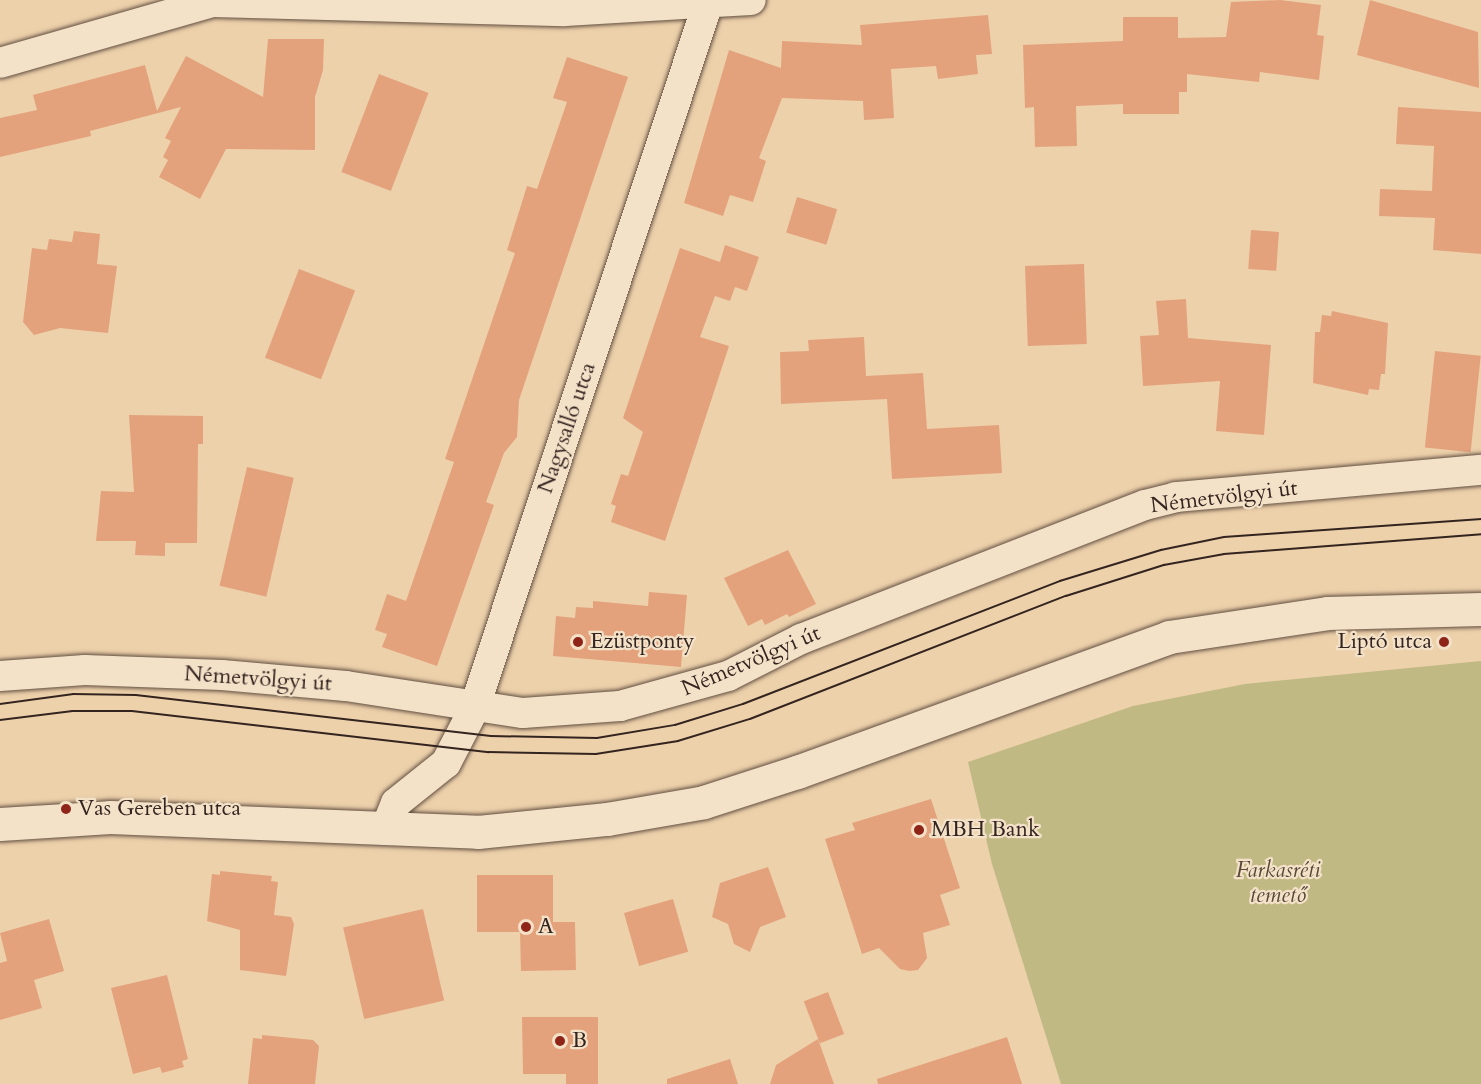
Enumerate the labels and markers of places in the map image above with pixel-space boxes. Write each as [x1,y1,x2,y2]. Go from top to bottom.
place label: Ezüstponty [590,629,694,655]
place label: Liptó utca [1337,629,1432,655]
marker: Ezüstponty [571,635,585,649]
marker: Liptó utca [1437,635,1451,649]
place label: Vas Gereben utca [78,796,241,822]
marker: Vas Gereben utca [59,802,73,816]
place label: MBH Bank [931,817,1040,843]
marker: MBH Bank [912,823,926,837]
place label: A [538,914,554,940]
marker: A [519,920,533,934]
place label: B [572,1028,587,1054]
marker: B [553,1034,567,1048]

